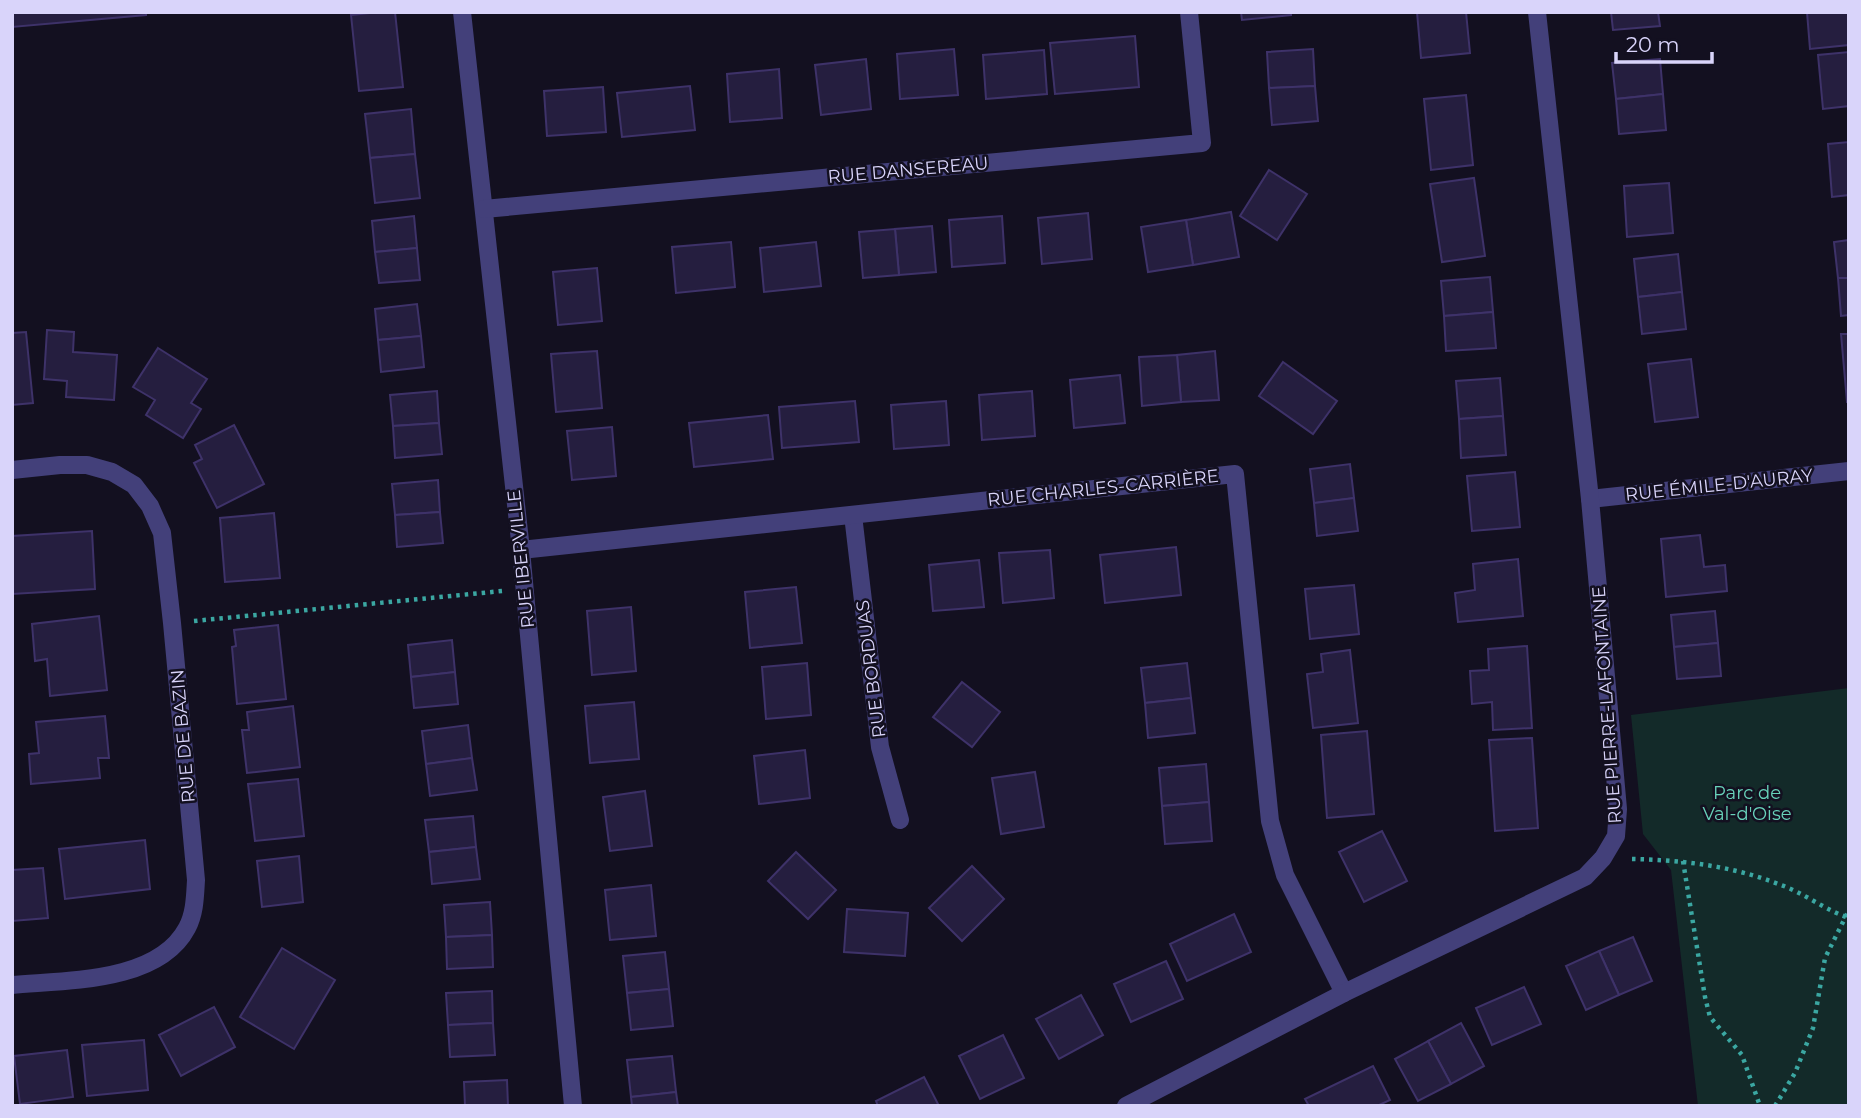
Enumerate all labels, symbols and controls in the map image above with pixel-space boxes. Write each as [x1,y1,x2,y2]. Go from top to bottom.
scale bar [1616,21,1712,65]
text: 20 m [1626,32,1680,57]
street label: RUE DANSEREAU [827,152,989,188]
street label: RUE ÉMILE-D'AURAY [1624,464,1815,506]
street label: RUE CHARLES-CARRIÈRE [986,465,1220,511]
street label: RUE IBERVILLE [503,489,539,629]
street label: RUE PIERRE-LAFONTAINE [1588,585,1626,825]
street label: RUE BORDUAS [852,599,890,739]
street label: RUE DE BAZIN [166,668,200,804]
park label: Parc de Val-d'Oise [1702,782,1792,825]

